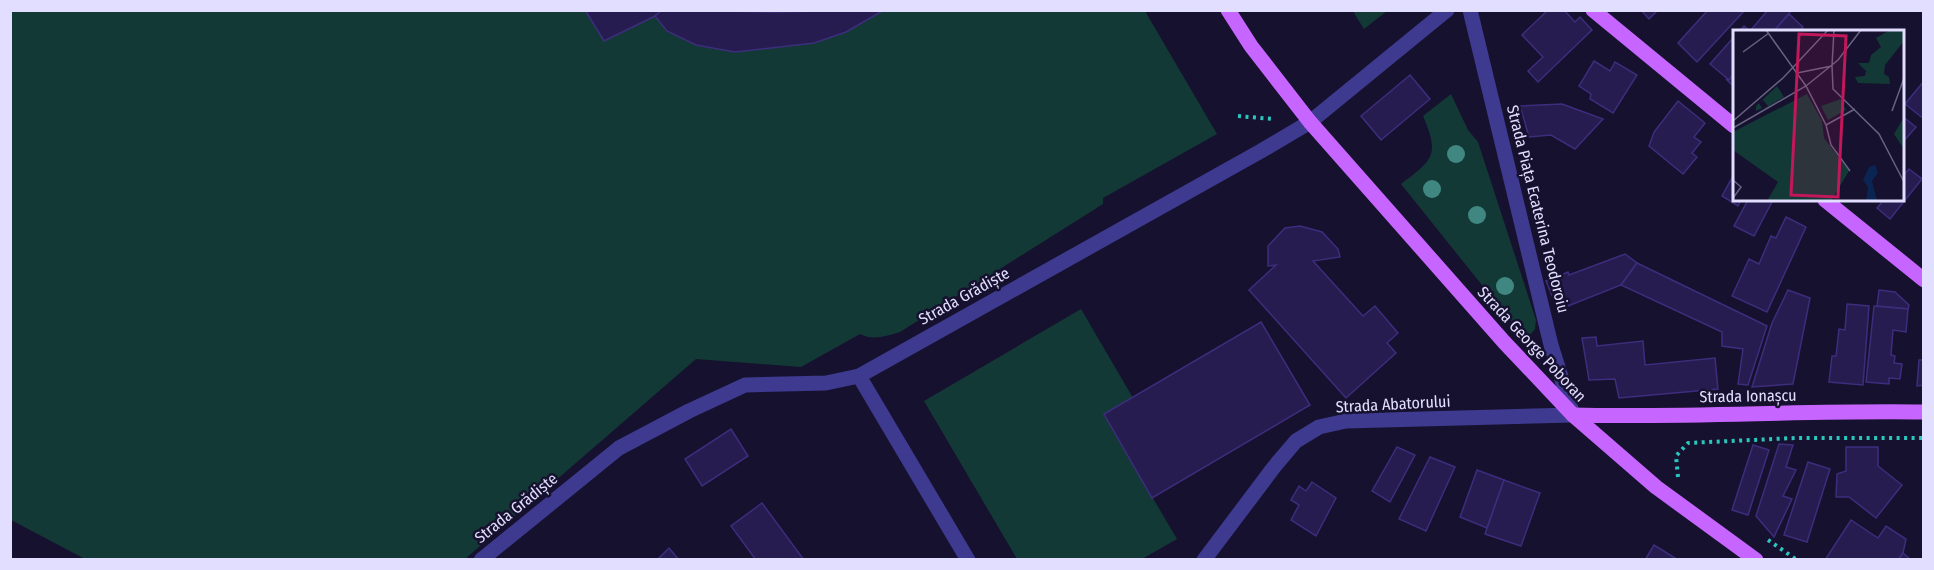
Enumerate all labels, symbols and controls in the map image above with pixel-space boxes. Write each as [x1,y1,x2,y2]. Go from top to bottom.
inset map [1733,30,1904,201]
street label: Strada Piața Ecaterina Teodoroiu [1502,103,1573,315]
street label: Strada Grădiște [915,263,1013,330]
street label: Strada George Poboran [1474,282,1590,406]
street label: Strada Ionașcu [1699,386,1797,407]
street label: Strada Abatorului [1335,392,1451,416]
street label: Strada Grădiște [471,469,562,548]

